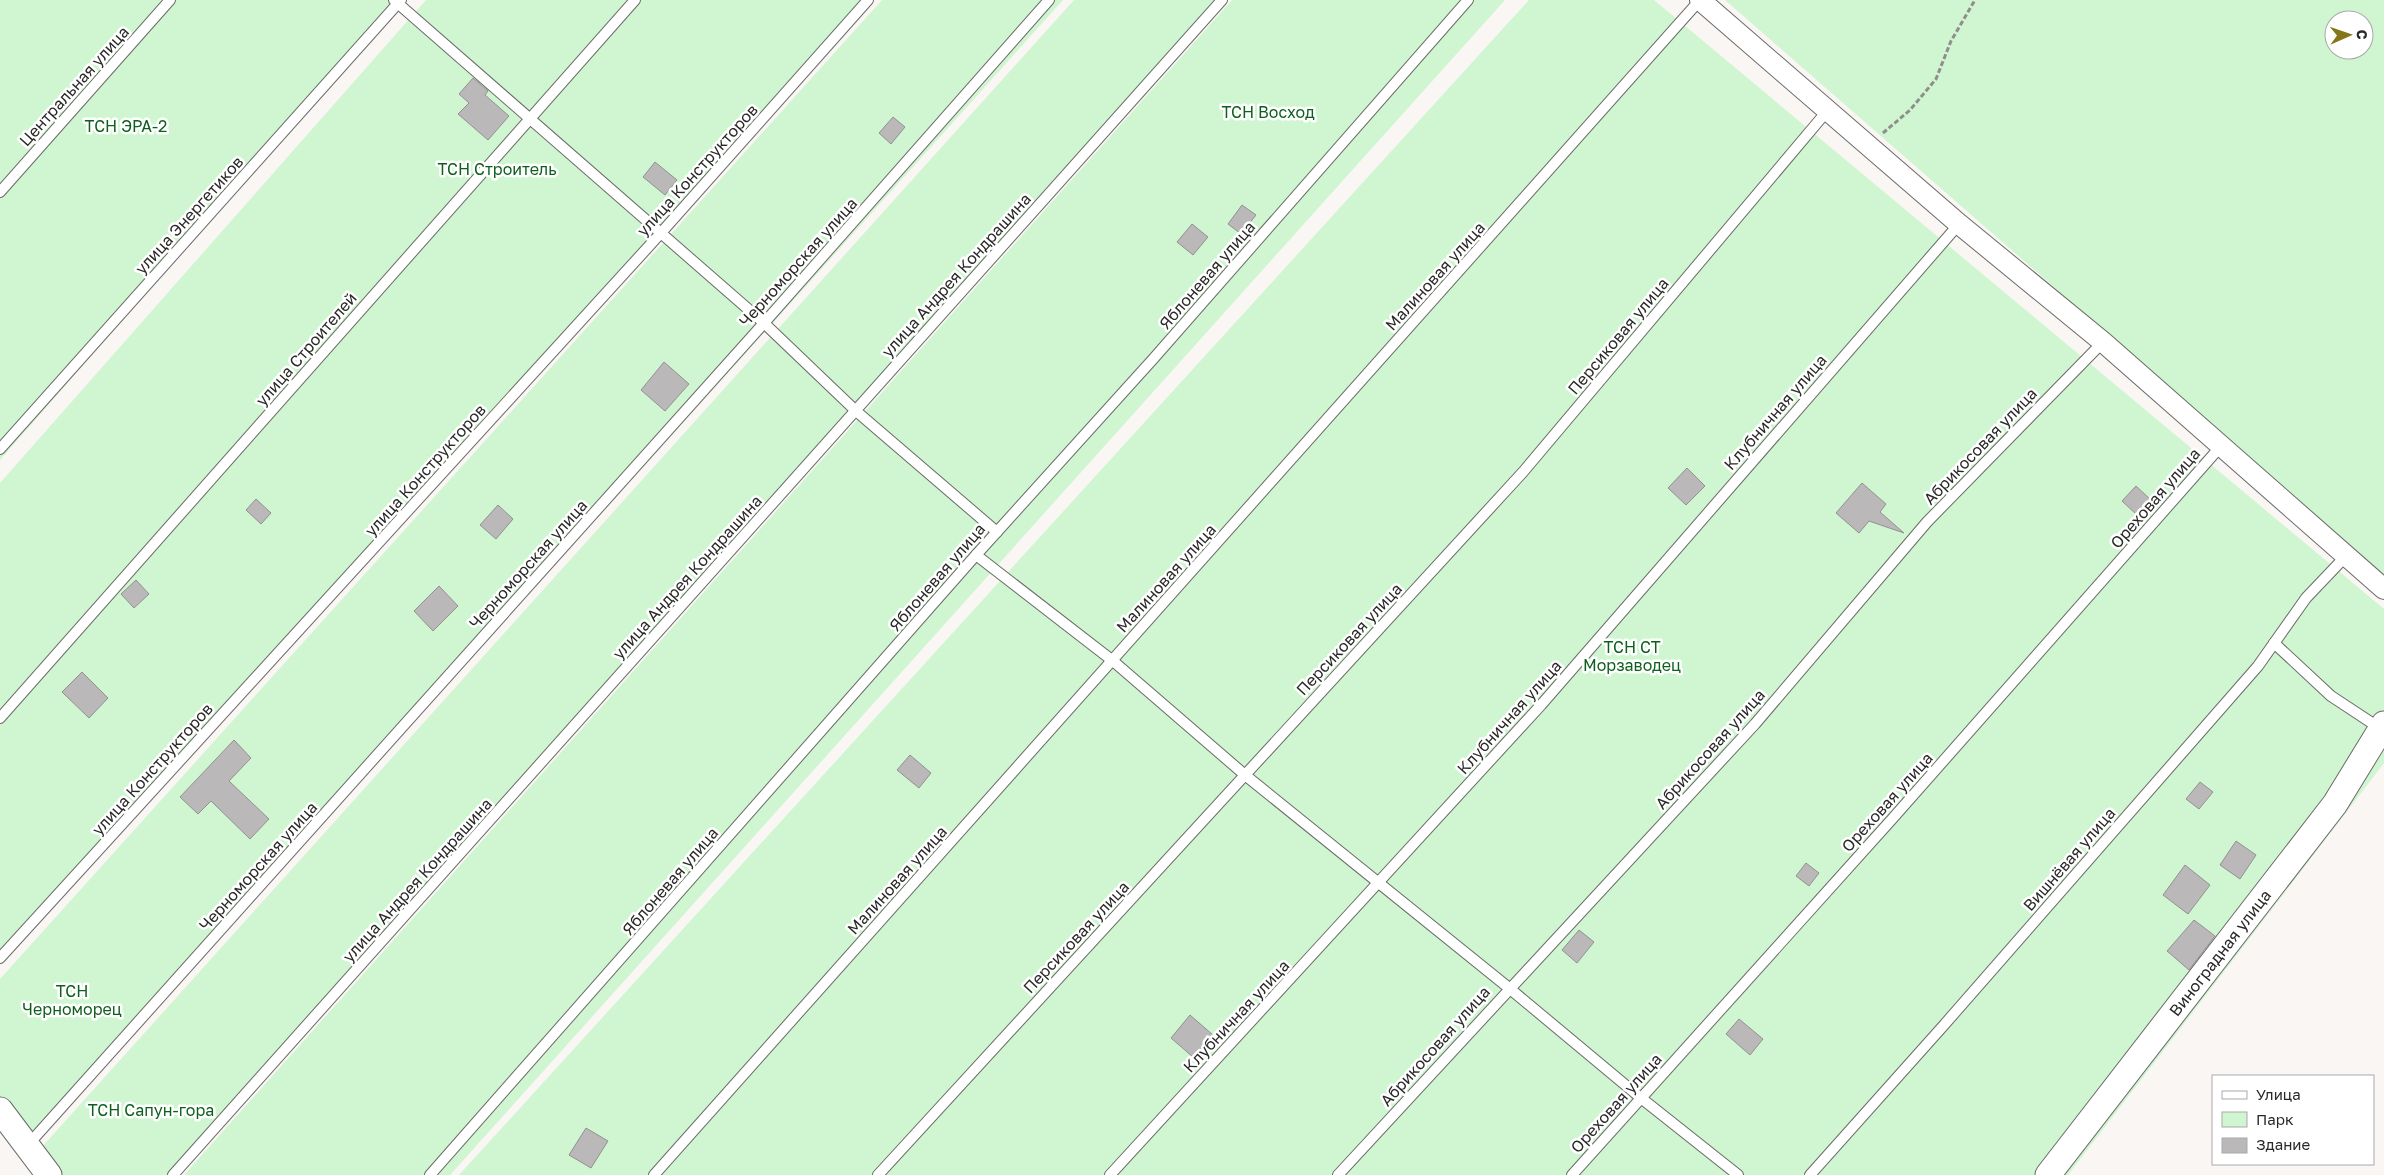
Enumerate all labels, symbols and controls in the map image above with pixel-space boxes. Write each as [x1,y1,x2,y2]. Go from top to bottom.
north arrow [2324,10,2374,60]
street label: Центральная улица [15,22,133,150]
text: С [2354,29,2371,40]
street label: улица Конструкторов [632,100,762,240]
park label: ТСН Восход [1221,102,1315,122]
park label: ТСН ЭРА-2 [85,116,167,136]
street label: улица Энергетиков [131,152,247,278]
park label: ТСН Строитель [437,159,557,179]
street label: улица Андрея Кондрашина [877,189,1035,361]
street label: Черноморская улица [735,193,861,331]
street label: Яблоневая улица [1155,217,1259,333]
street label: Малиновая улица [1381,218,1489,334]
street label: Персиковая улица [1563,274,1673,398]
street label: улица Строителей [251,288,361,410]
street label: Клубничная улица [1719,350,1831,474]
street label: Абрикосовая улица [1919,383,2041,509]
street label: улица Конструкторов [360,400,490,540]
street label: Ореховая улица [2106,444,2204,552]
street label: улица Андрея Кондрашина [608,491,766,663]
street label: Черноморская улица [465,495,591,633]
street label: Яблоневая улица [885,519,989,635]
street label: Малиновая улица [1112,520,1220,636]
street label: Персиковая улица [1292,579,1406,699]
park label: ТСН СТ Морзаводец [1583,637,1681,675]
street label: Клубничная улица [1453,656,1565,778]
street label: Абрикосовая улица [1651,685,1769,813]
street label: улица Конструкторов [87,699,217,839]
street label: Ореховая улица [1837,748,1937,856]
street label: улица Андрея Кондрашина [338,794,496,966]
street label: Черноморская улица [195,797,321,935]
street label: Вишнёвая улица [2019,803,2119,915]
street label: Малиновая улица [843,822,951,938]
street label: Яблоневая улица [618,823,722,939]
street label: Персиковая улица [1019,877,1133,997]
street label: Виноградная улица [2165,885,2275,1020]
street label: Клубничная улица [1179,956,1293,1076]
park label: ТСН Черноморец [22,981,122,1019]
street label: Абрикосовая улица [1376,982,1494,1110]
street label: Ореховая улица [1566,1049,1666,1157]
legend [2212,1075,2374,1165]
text: Улица [2256,1085,2301,1103]
park label: ТСН Сапун-гора [88,1100,214,1120]
text: Парк [2256,1110,2294,1128]
text: Здание [2256,1135,2310,1153]

